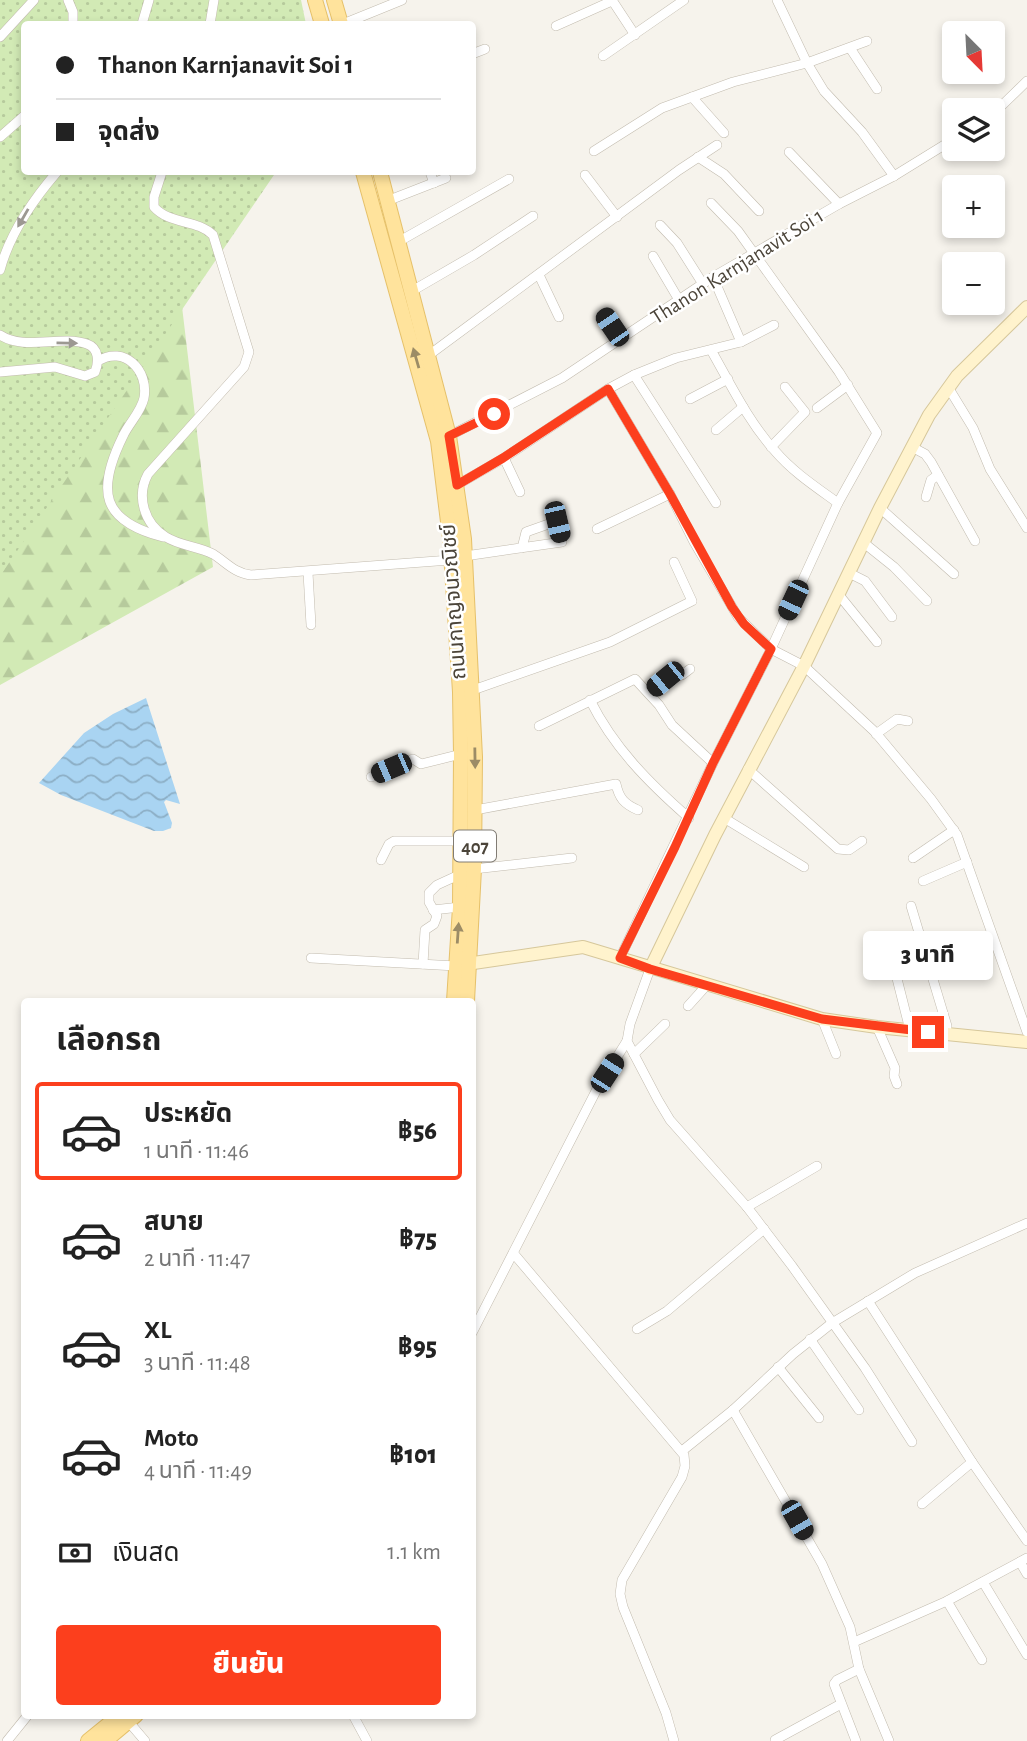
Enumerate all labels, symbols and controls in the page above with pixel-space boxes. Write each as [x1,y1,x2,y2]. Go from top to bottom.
north arrow [942,21,1004,84]
map controls [942,21,1005,315]
text: Thanon Karnjanavit Soi 1 [98,52,354,78]
button: layers [942,98,1005,161]
text: จุดส่ง [98,119,160,145]
button: + [942,175,1005,238]
street label: Thanon Karnjanavit Soi 1 [647,205,827,328]
one-way arrow [17,208,29,228]
button: − [942,252,1005,315]
car [592,304,633,350]
one-way arrow [56,337,78,348]
one-way arrow [411,348,421,369]
route start [478,398,510,430]
car [543,499,572,545]
street label: ถนนกาญจนวณิชย์ [438,523,469,681]
car [775,577,812,623]
car [643,658,688,700]
one-way arrow [469,747,481,769]
car [368,750,415,786]
road number: 407 [454,831,496,862]
one-way arrow [453,922,464,944]
callout: 3 นาที [863,930,993,979]
text: 3 นาที [901,944,955,967]
route end [912,1016,944,1048]
text: เลือกรถ [56,1024,161,1056]
car [587,1050,628,1096]
icon: car [60,1100,123,1163]
text: ประหยัด [144,1101,232,1127]
text: ฿56 [398,1118,437,1144]
text: 1 นาที · 11:46 [144,1140,249,1163]
icon: car [60,1208,123,1271]
text: สบาย [144,1209,204,1235]
text: ฿75 [399,1226,437,1252]
text: 2 นาที · 11:47 [144,1248,250,1271]
icon: car [60,1316,123,1379]
text: XL [144,1317,171,1343]
text: ฿95 [398,1334,437,1360]
text: 3 นาที · 11:48 [144,1352,251,1375]
icon: car [60,1424,123,1487]
text: Moto [144,1425,199,1451]
text: ฿101 [389,1442,437,1468]
text: 4 นาที · 11:49 [144,1460,252,1483]
car [778,1497,817,1543]
icon: cash [56,1534,94,1572]
text: เงินสด [112,1540,179,1566]
text: 1.1 km [387,1541,441,1564]
button: ยืนยัน [56,1625,441,1705]

